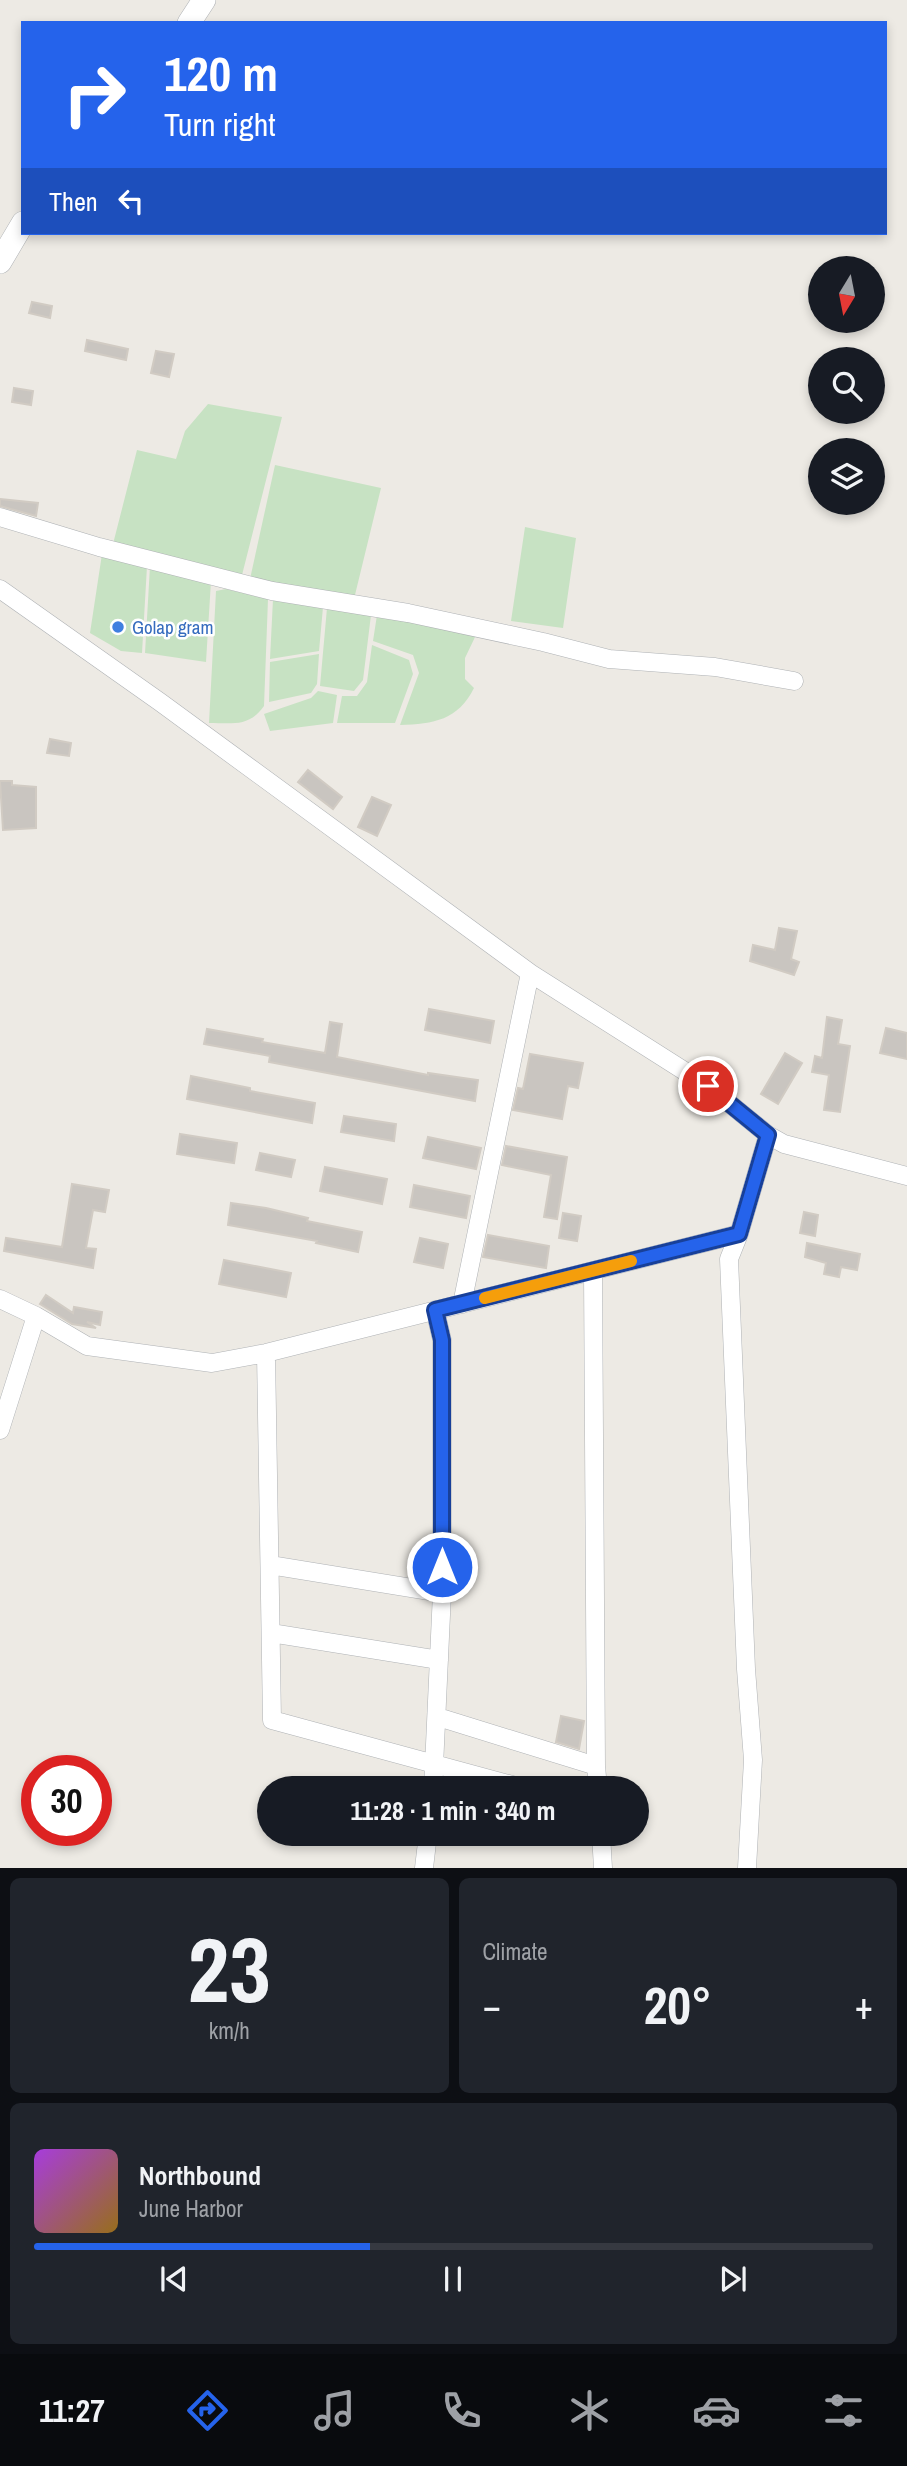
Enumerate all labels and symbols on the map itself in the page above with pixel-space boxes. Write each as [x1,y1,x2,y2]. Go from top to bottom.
north arrow [808,256,886,332]
place label: Golap gram [132,614,213,640]
marker: Golap gram [110,619,126,635]
pin [678,1056,738,1116]
position arrow [405,1530,479,1604]
speed limit sign: 30 [21,1755,112,1846]

